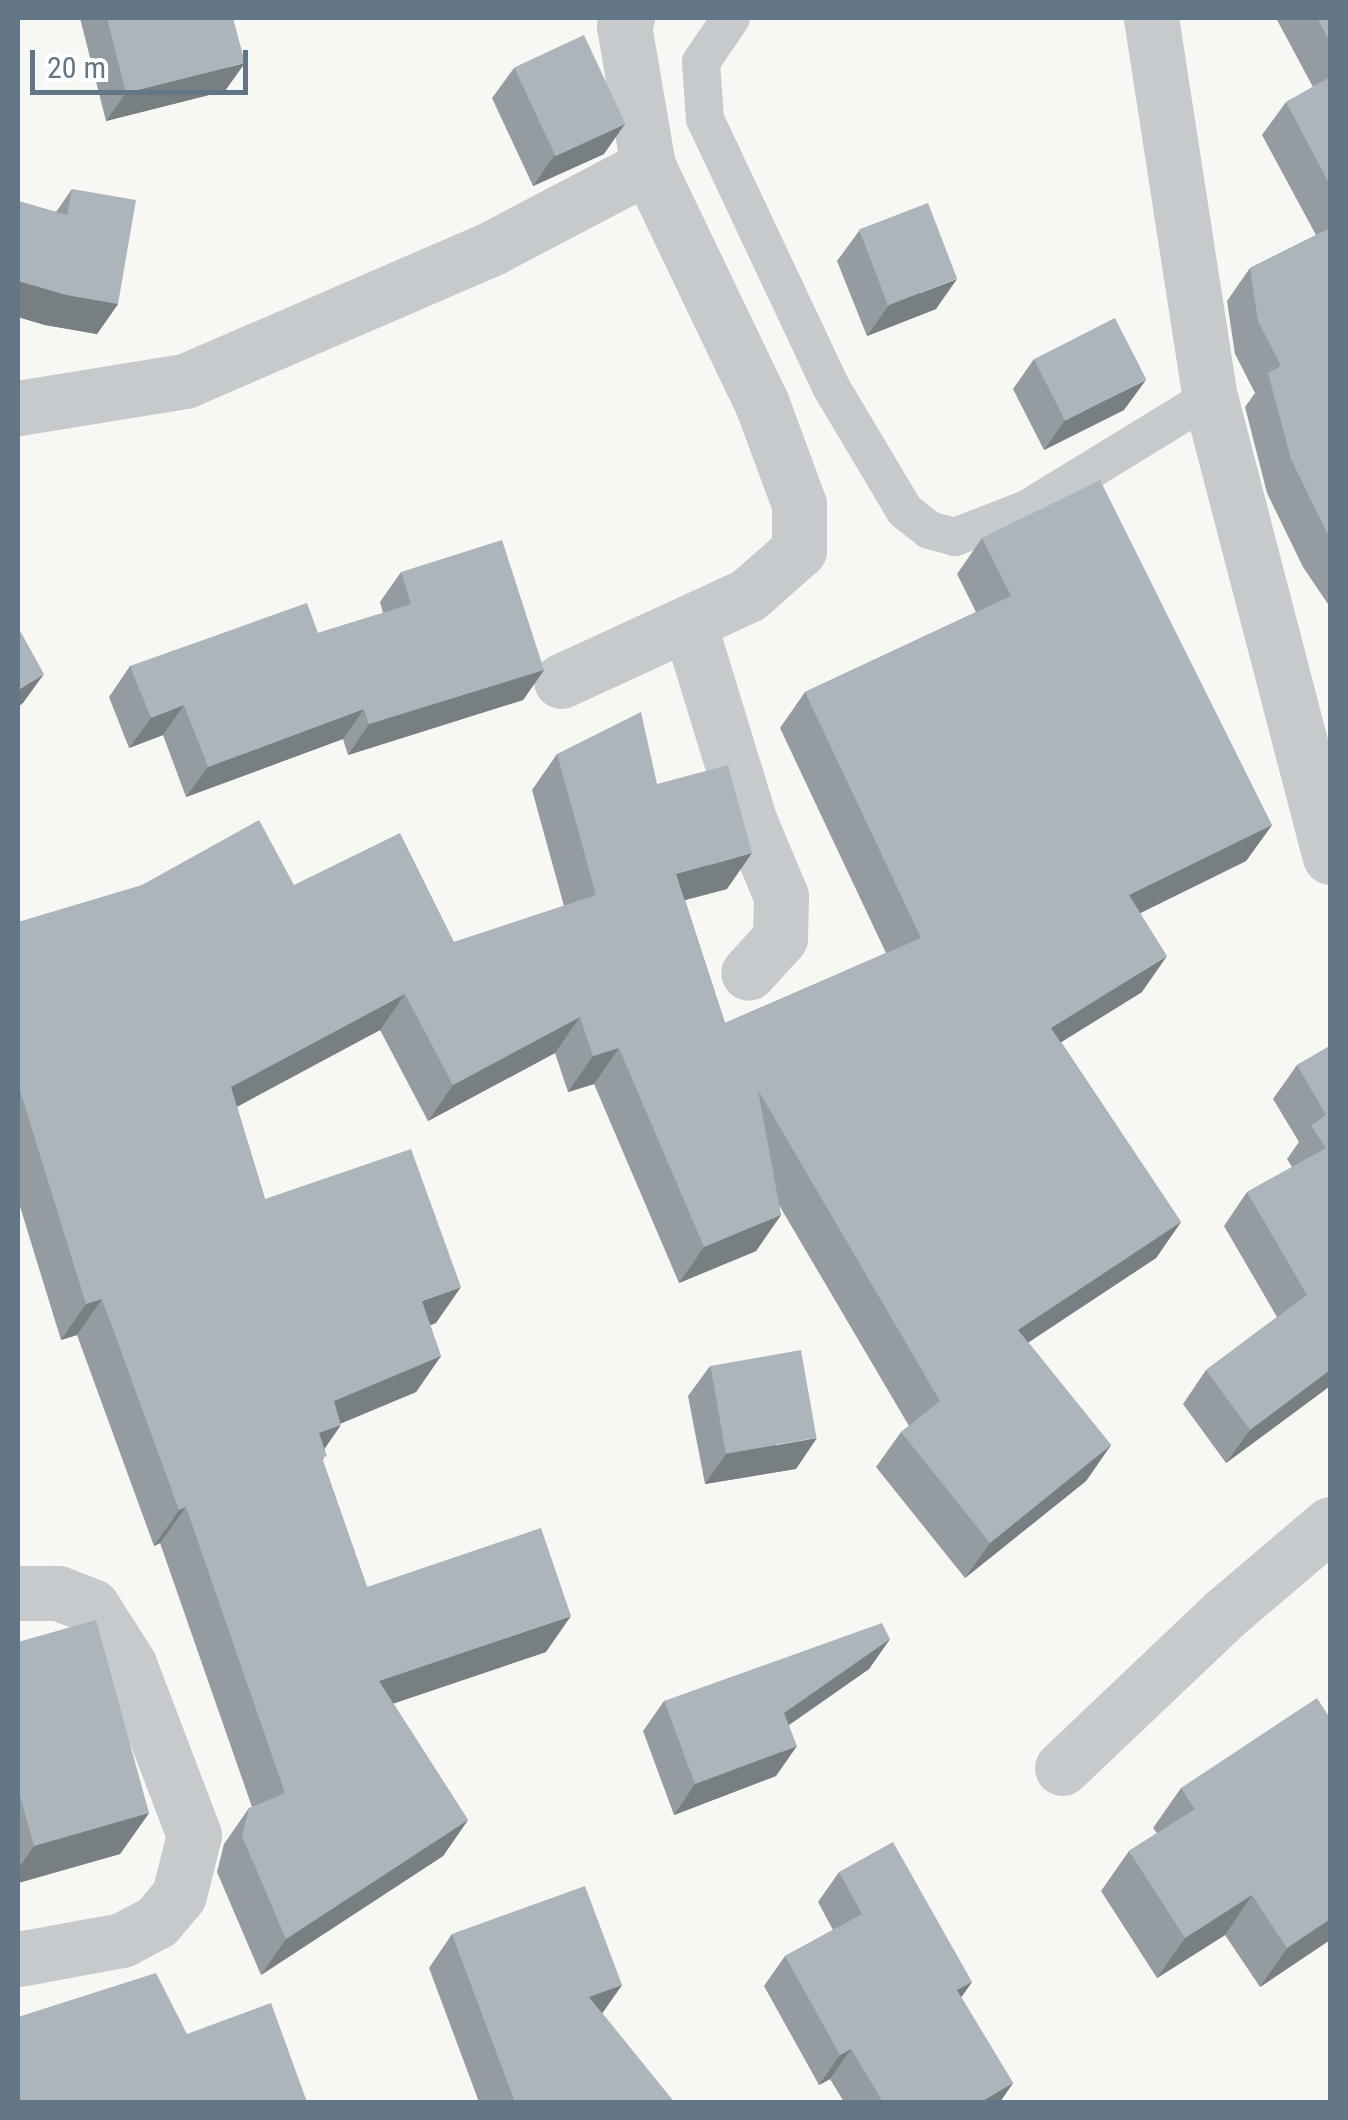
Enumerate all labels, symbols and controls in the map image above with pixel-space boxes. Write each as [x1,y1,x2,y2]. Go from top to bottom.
scale bar [35,30,252,92]
text: 20 m [47,50,106,85]

